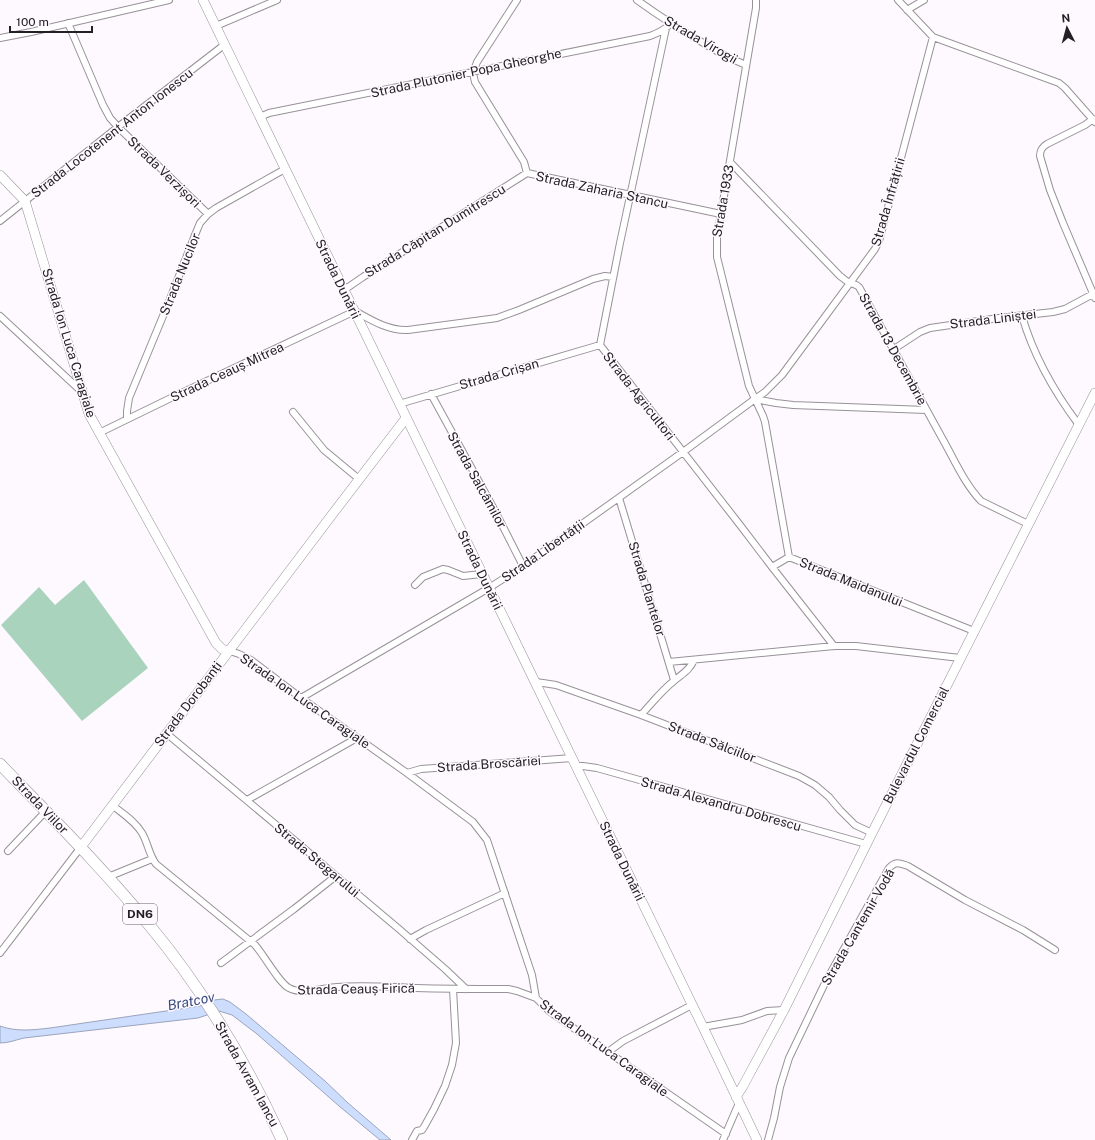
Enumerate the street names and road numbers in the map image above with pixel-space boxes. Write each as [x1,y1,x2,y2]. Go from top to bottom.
street label: Strada Virogii [662,13,740,67]
street label: Strada Plutonier Popa Gheorghe [369,45,563,101]
street label: Strada Locotenent Anton Ionescu [28,65,196,201]
street label: Strada Verzișori [124,133,204,211]
street label: Strada Înfrățirii [868,156,908,248]
street label: Strada 1933 [709,164,737,238]
street label: Strada Zaharia Stancu [534,169,670,211]
street label: Strada Căpitan Dumitrescu [362,181,508,281]
street label: Strada Nucilor [157,231,203,317]
street label: Strada Dunării [312,237,364,321]
street label: Strada Ion Luca Caragiale [39,267,99,419]
street label: Strada 13 Decembrie [856,290,930,408]
street label: Strada Liniștei [949,306,1037,332]
street label: Strada Ceauș Mitrea [168,339,286,405]
street label: Strada Agricultori [600,349,678,443]
street label: Strada Crișan [457,355,541,393]
street label: Strada Salcâmilor [444,429,510,531]
street label: Strada Libertății [499,517,587,585]
street label: Strada Dunării [454,528,506,612]
street label: Strada Plantelor [625,540,669,638]
street label: Strada Maidanului [797,554,905,610]
street label: Strada Ion Luca Caragiale [237,650,373,752]
street label: Strada Dorobanți [151,658,225,750]
street label: Bulevardul Comercial [880,684,952,806]
street label: Strada Sălciilor [666,718,758,766]
street label: Strada Broscăriei [436,753,542,775]
street label: Strada Viilor [9,773,71,837]
street label: Strada Alexandru Dobrescu [639,774,803,834]
street label: Strada Dunării [596,819,648,903]
street label: Strada Stegarului [271,820,363,900]
street label: Strada Cantemir Vodă [818,866,898,988]
road number: DN6 [123,904,157,924]
street label: Strada Ceauș Firică [297,980,415,998]
street label: Strada Ion Luca Caragiale [537,996,671,1100]
street label: Strada Avram Iancu [212,1019,282,1129]

